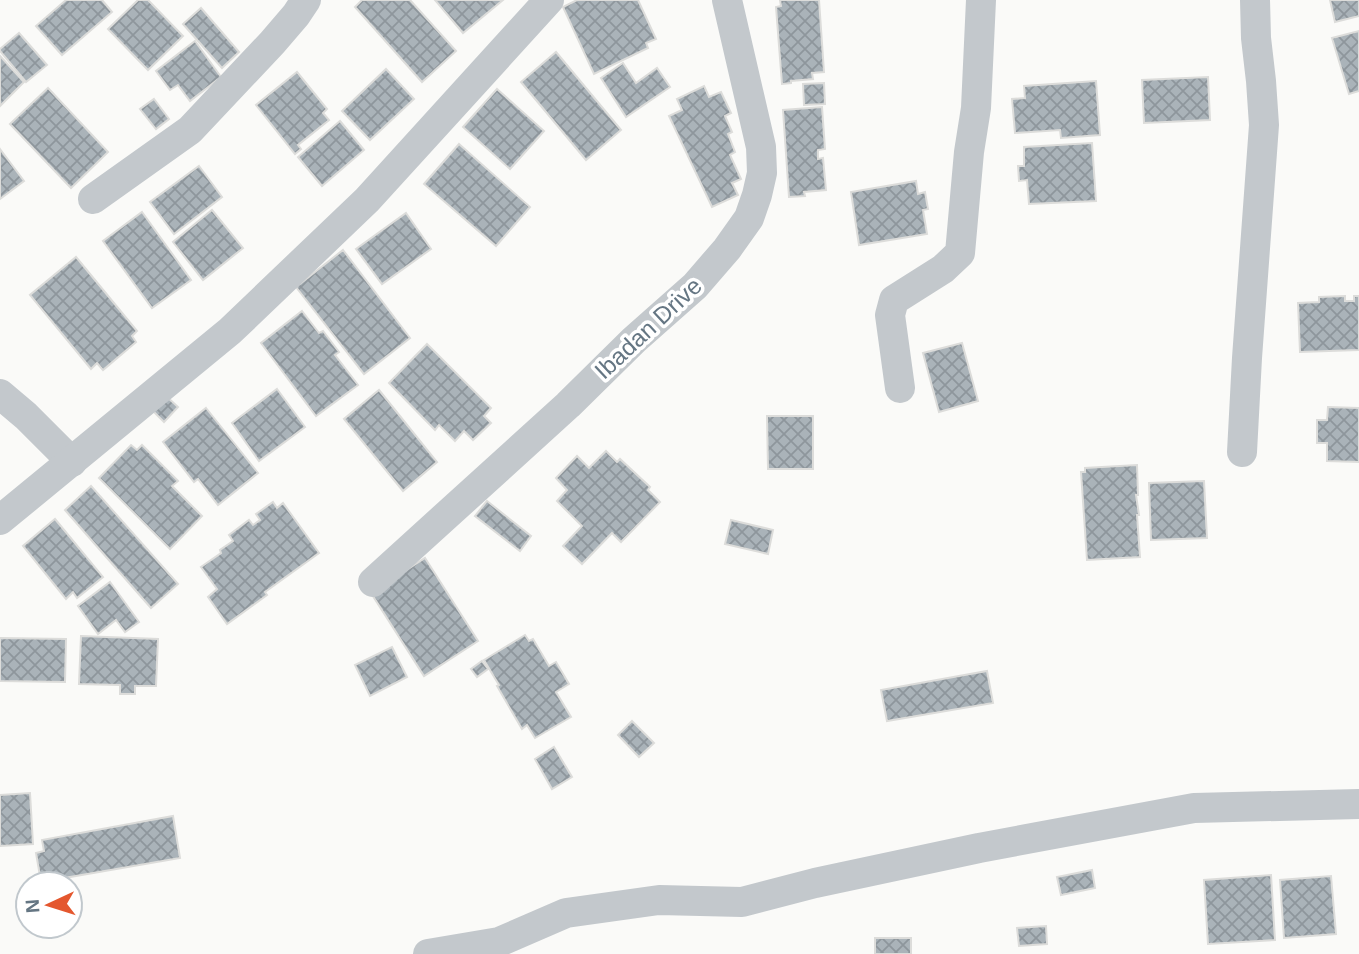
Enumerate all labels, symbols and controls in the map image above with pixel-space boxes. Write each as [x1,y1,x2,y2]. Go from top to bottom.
street label: Ibadan Drive [589,272,707,384]
north arrow [14,870,84,940]
text: N [22,899,43,914]

